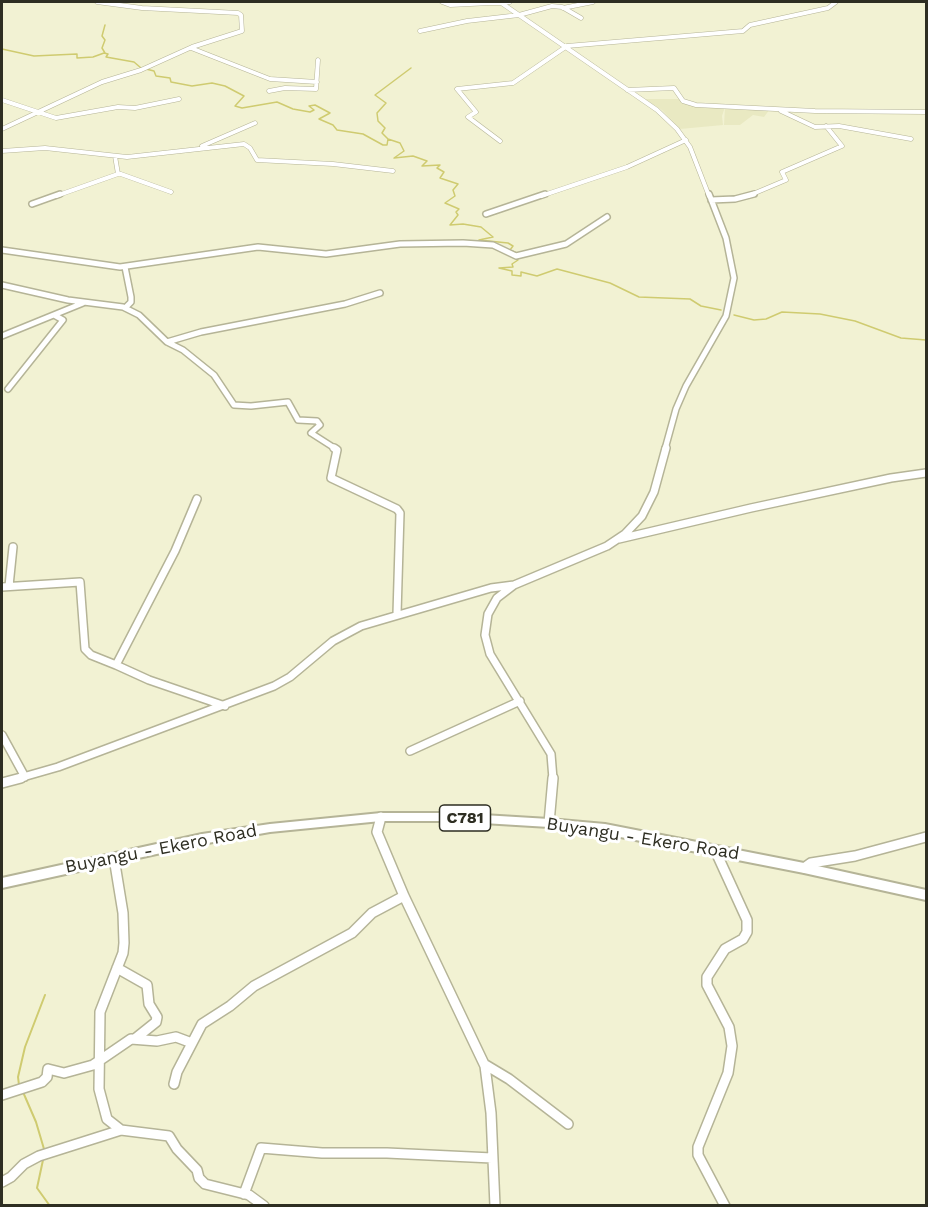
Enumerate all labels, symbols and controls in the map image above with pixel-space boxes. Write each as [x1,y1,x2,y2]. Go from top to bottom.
road number: C781 [440,805,490,831]
street label: Buyangu - Ekero Road [545,813,741,865]
street label: Buyangu - Ekero Road [63,820,259,878]

